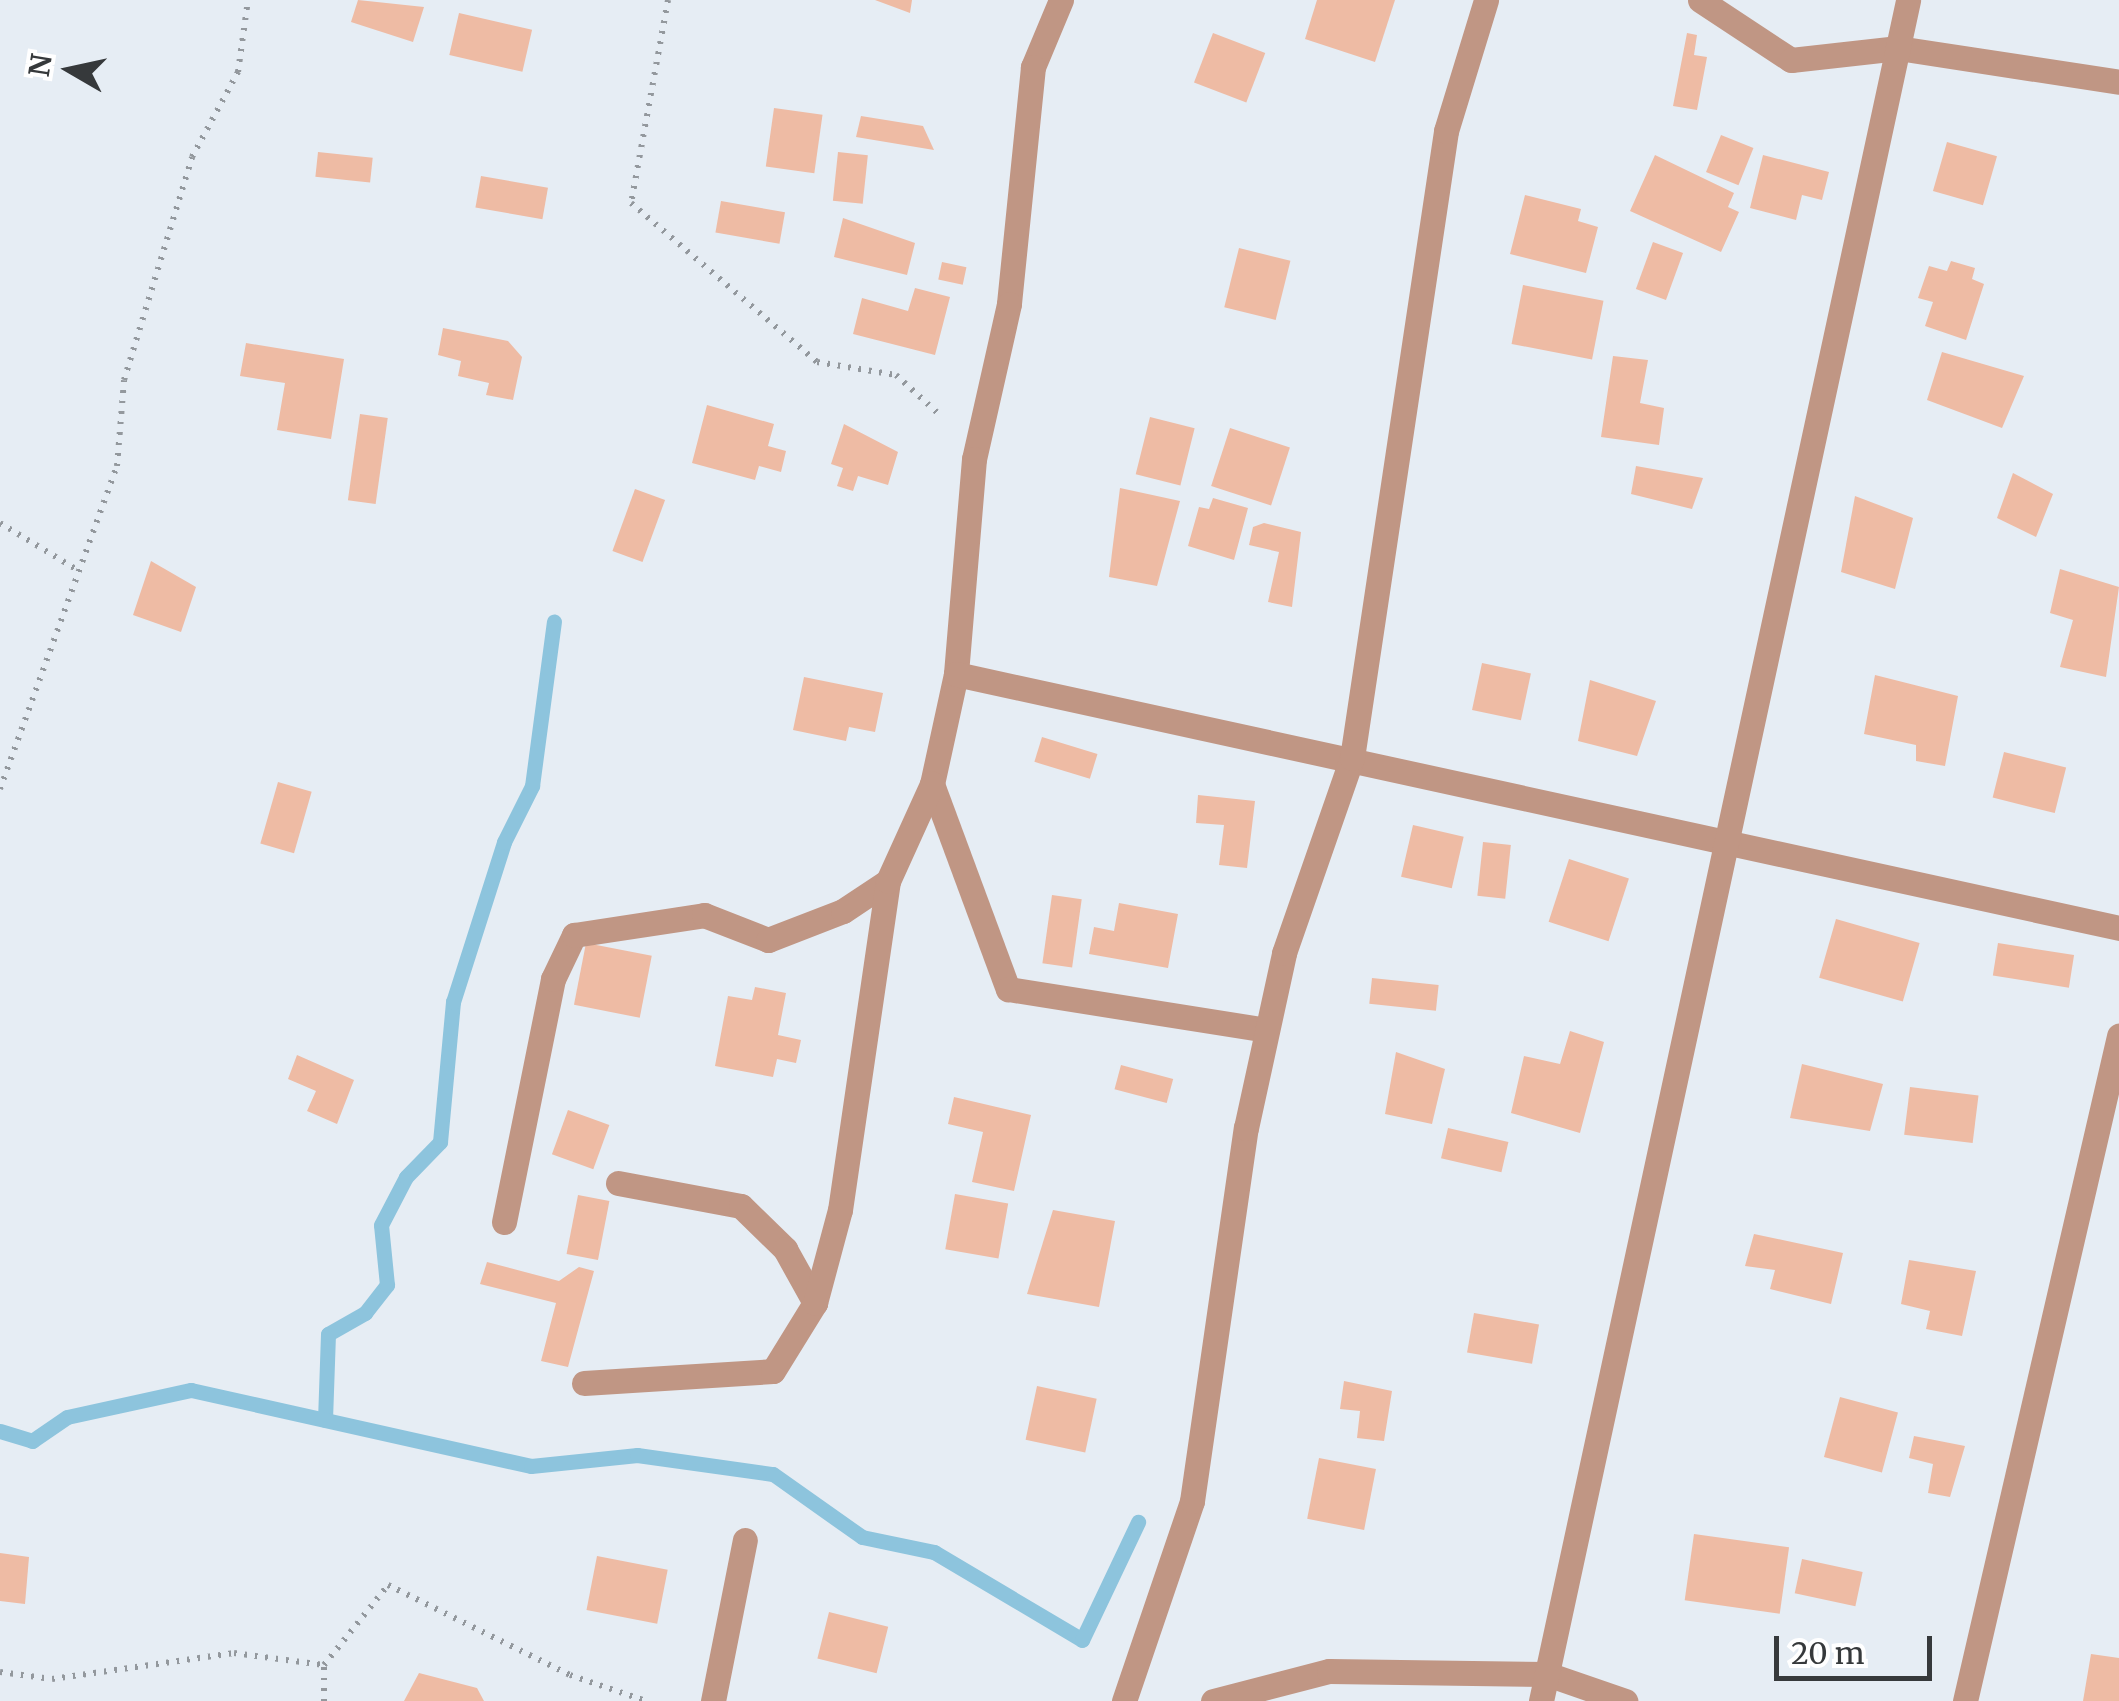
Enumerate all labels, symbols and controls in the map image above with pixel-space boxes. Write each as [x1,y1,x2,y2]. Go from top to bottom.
north arrow [20,20,120,120]
text: N [21,52,60,79]
scale bar [1779,1616,1936,1678]
text: 20 m [1791,1634,1864,1672]

